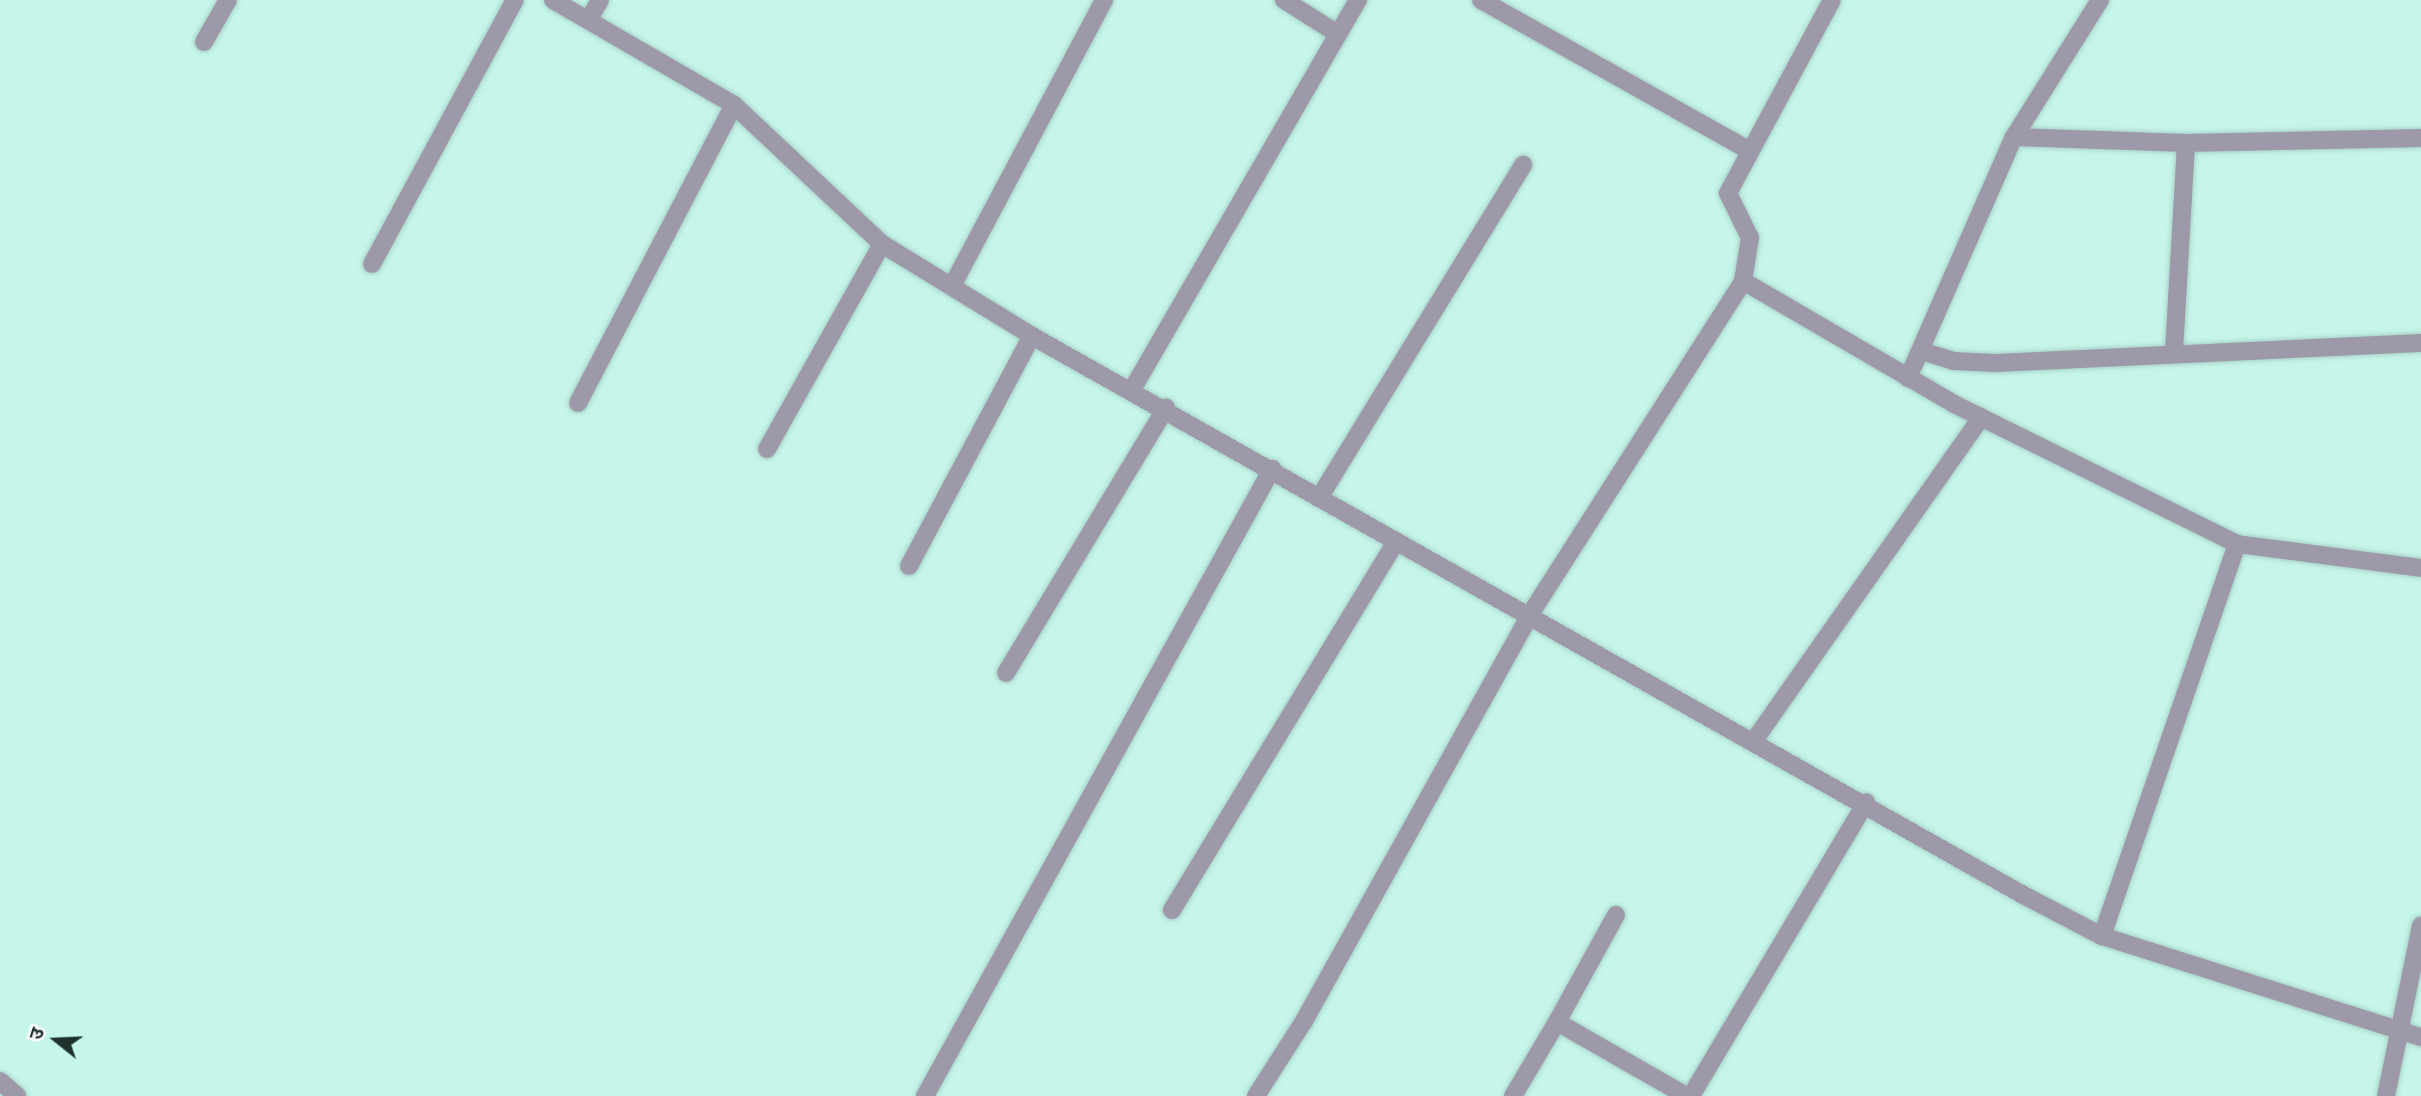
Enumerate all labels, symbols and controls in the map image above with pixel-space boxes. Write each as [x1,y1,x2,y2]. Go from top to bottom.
north arrow [21,1005,91,1075]
text: उ [24,1025,48,1042]

